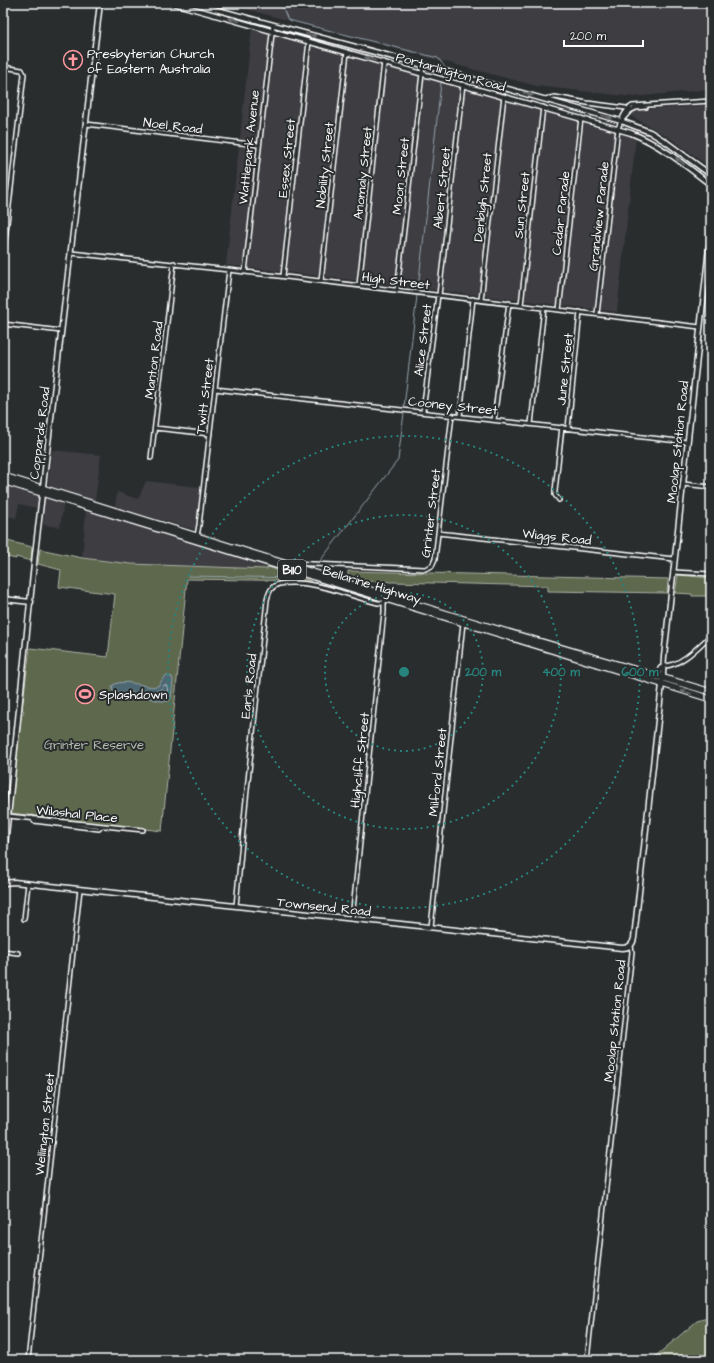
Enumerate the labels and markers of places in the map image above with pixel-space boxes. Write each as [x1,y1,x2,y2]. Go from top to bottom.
place label: Presbyterian Church of Eastern Australia [87,45,215,78]
church icon: Presbyterian Church of Eastern Australia [62,49,84,71]
centre of rings [397,665,411,679]
sports icon: Splashdown [74,683,96,705]
place label: Splashdown [99,686,168,704]

